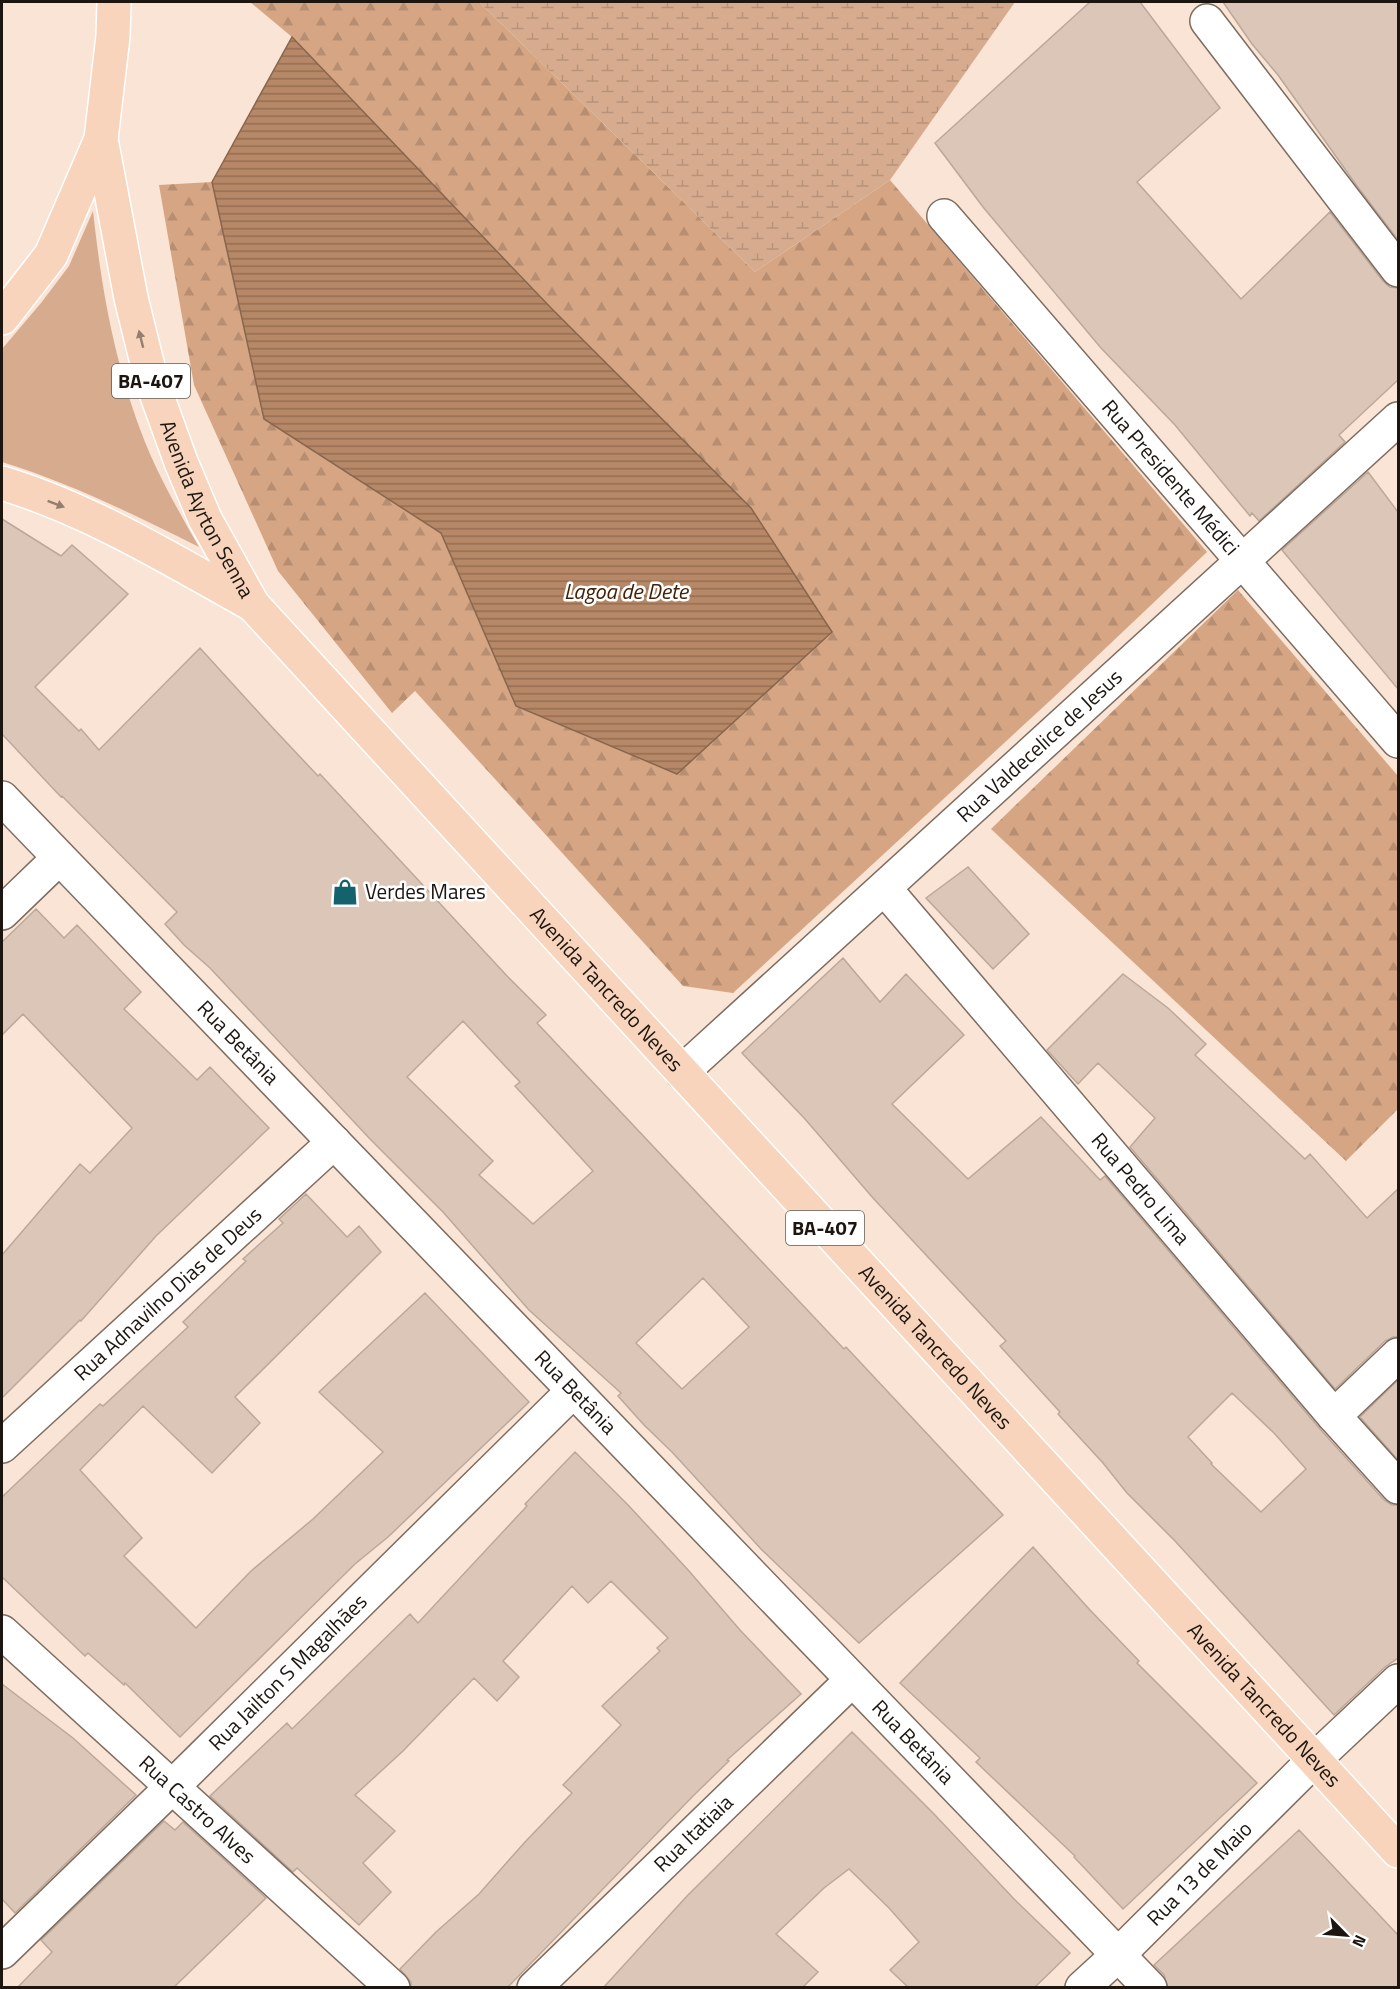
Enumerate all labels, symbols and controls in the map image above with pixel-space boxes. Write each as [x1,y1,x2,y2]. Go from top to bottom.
one-way arrow [135,330,145,348]
road number: BA-407 [112,364,190,398]
street label: Rua Presidente Médici [1095,392,1248,562]
street label: Avenida Ayrton Senna [152,415,263,604]
one-way arrow [48,499,66,509]
water label: Lagoa de Dete [564,574,690,608]
street label: Rua Valdecelice de Jesus [949,661,1129,829]
place label: Verdes Mares [365,875,486,907]
shop icon: Verdes Mares [330,877,360,907]
street label: Avenida Tancredo Neves [523,899,691,1079]
street label: Rua Betânia [190,992,288,1092]
street label: Rua Pedro Lima [1084,1125,1199,1252]
street label: Rua Adnavilno Dias de Deus [66,1199,269,1388]
road number: BA-407 [786,1211,864,1245]
street label: Avenida Tancredo Neves [852,1257,1020,1436]
street label: Rua Betânia [528,1342,625,1442]
street label: Rua Jailton S Magalhães [201,1586,374,1758]
street label: Avenida Tancredo Neves [1180,1615,1349,1794]
street label: Rua Betânia [865,1692,963,1791]
street label: Rua Castro Alves [132,1747,264,1871]
street label: Rua Itatiaia [646,1786,740,1879]
street label: Rua 13 de Maio [1139,1813,1259,1933]
north arrow [1316,1905,1376,1965]
text: N [1346,1931,1373,1951]

